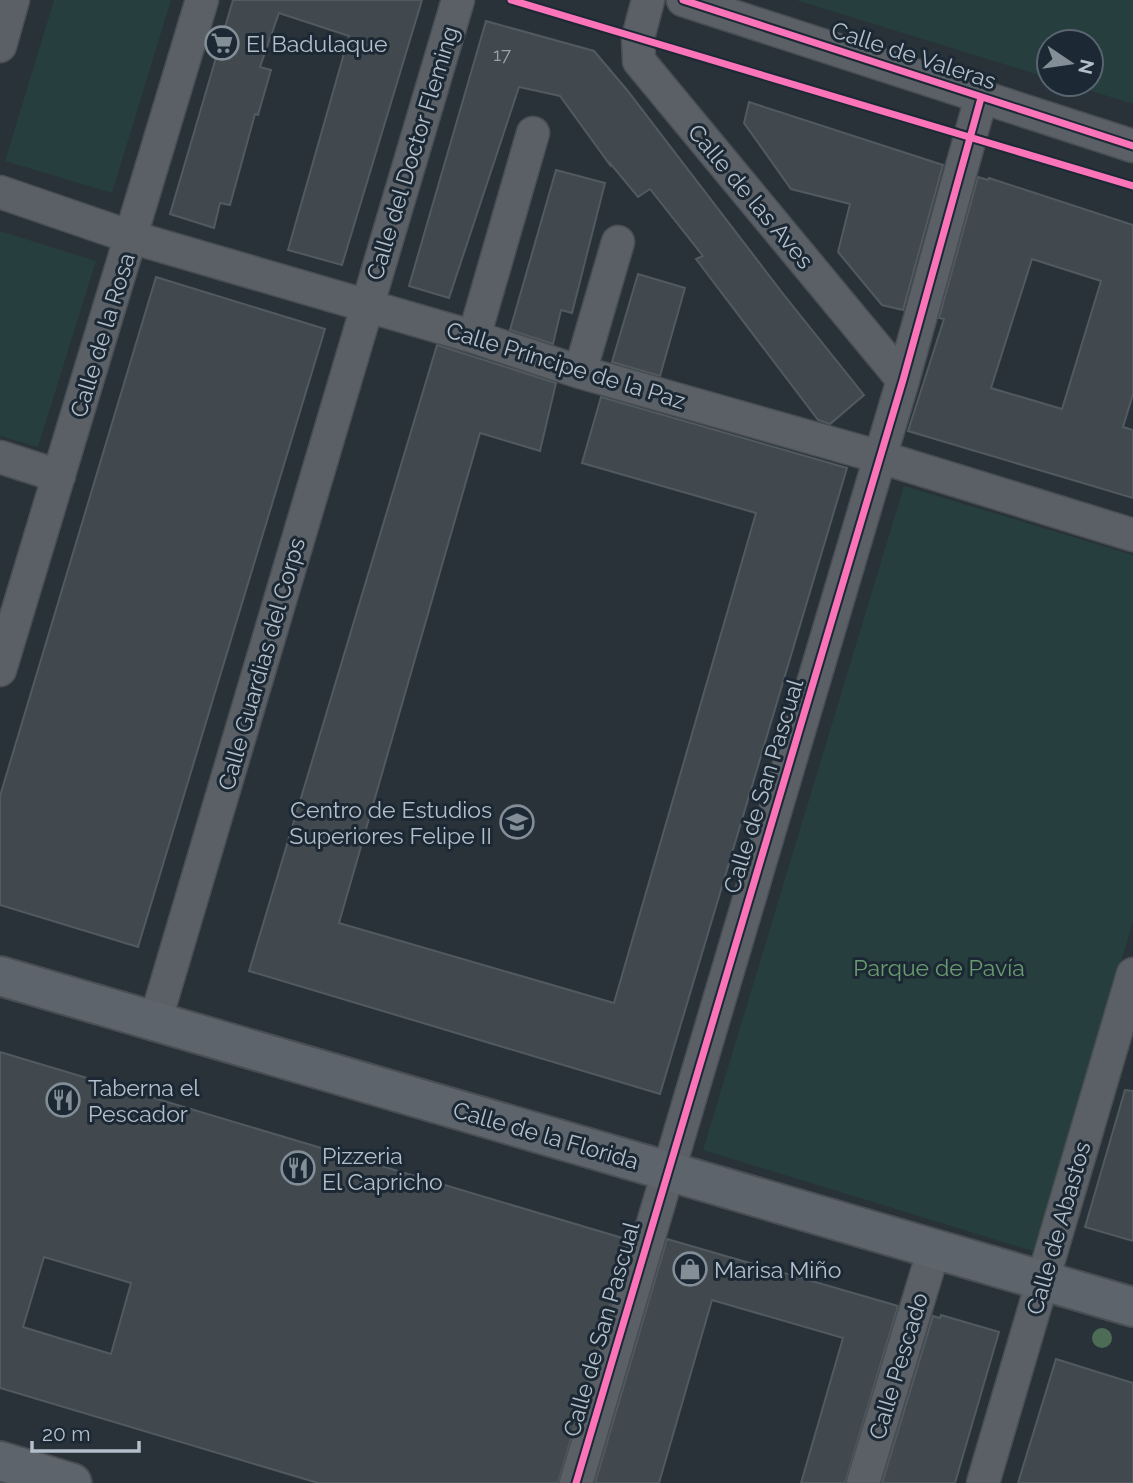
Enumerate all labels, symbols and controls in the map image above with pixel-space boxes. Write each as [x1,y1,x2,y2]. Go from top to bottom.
street label: Calle de Valeras [828,16,1000,94]
street label: Calle del Doctor Fleming [361,23,463,283]
supermarket icon: El Badulaque [203,24,241,62]
north arrow [1035,28,1105,98]
place label: El Badulaque [246,30,387,57]
house number: 17 [493,43,511,65]
text: N [1074,57,1099,76]
street label: Calle de las Aves [683,118,819,274]
street label: Calle de la Rosa [64,250,140,420]
street label: Calle Príncipe de la Paz [443,316,689,414]
street label: Calle Guardias del Corps [212,535,310,793]
street label: Calle de San Pascual [718,675,809,896]
place label: Centro de Estudios Superiores Felipe II [289,796,492,849]
school or university icon: Centro de Estudios Superiores Felipe II [498,803,536,841]
park label: Parque de Pavía [853,954,1025,981]
place label: Taberna el Pescador [88,1074,200,1127]
restaurant icon: Taberna el Pescador [44,1081,82,1119]
street label: Calle de la Florida [450,1096,642,1174]
street label: Calle de Abastos [1020,1138,1096,1318]
place label: Pizzeria El Capricho [322,1142,443,1195]
restaurant icon: Pizzeria El Capricho [279,1149,317,1187]
street label: Calle de San Pascual [557,1218,645,1440]
shop icon: Marisa Miño [671,1250,709,1288]
place label: Marisa Miño [714,1256,841,1283]
street label: Calle Pescado [863,1289,933,1443]
scale bar [32,1410,138,1454]
text: 20 m [42,1421,90,1446]

